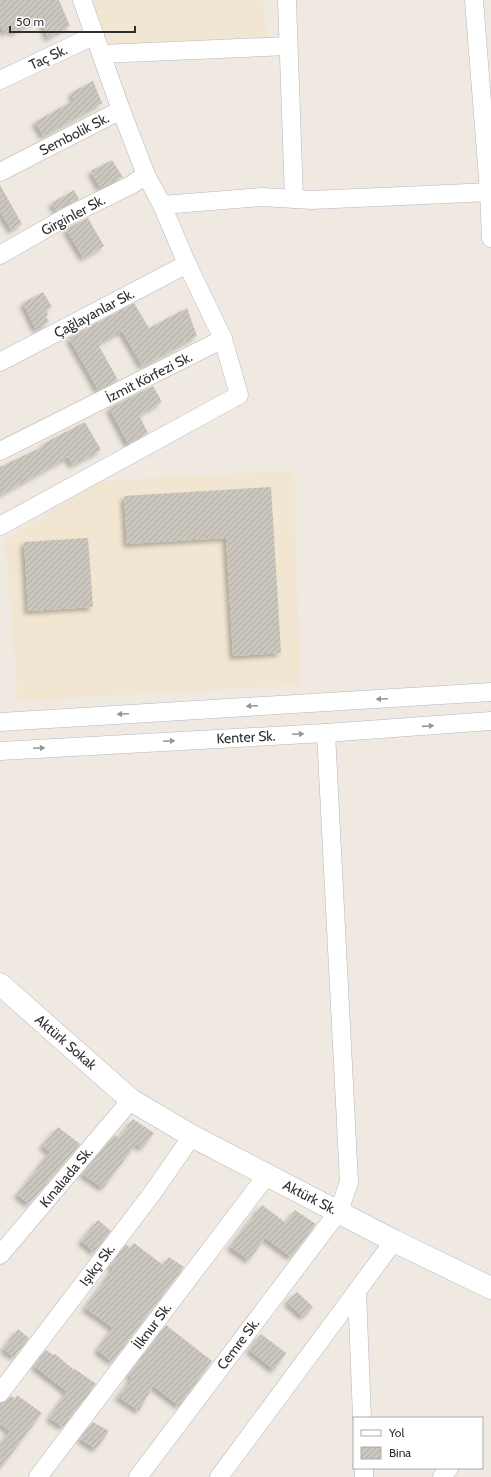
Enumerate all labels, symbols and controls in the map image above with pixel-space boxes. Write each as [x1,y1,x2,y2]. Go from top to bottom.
scale bar [10,8,135,34]
text: 50 m [16,14,44,29]
street label: Taç Sk. [26,40,70,74]
street label: Sembolik Sk. [36,109,112,159]
street label: Girginler Sk. [38,191,108,239]
street label: Çağlayanlar Sk. [51,284,137,342]
street label: İzmit Körfezi Sk. [103,347,195,406]
one-way arrow [376,695,388,702]
one-way arrow [246,703,258,710]
one-way arrow [117,711,129,718]
one-way arrow [422,722,434,729]
street label: Kenter Sk. [216,726,276,748]
one-way arrow [292,731,304,738]
one-way arrow [163,738,175,745]
one-way arrow [33,745,45,752]
street label: Aktürk Sokak [31,1010,101,1074]
street label: Kınalıada Sk. [35,1143,97,1211]
street label: Aktürk Sk. [280,1176,340,1218]
street label: Işıkçı Sk. [75,1240,119,1290]
street label: İlknur Sk. [129,1299,175,1353]
street label: Cemre Sk. [213,1315,263,1373]
legend [353,1417,483,1469]
text: Yol [388,1425,404,1440]
text: Bina [389,1445,411,1460]

